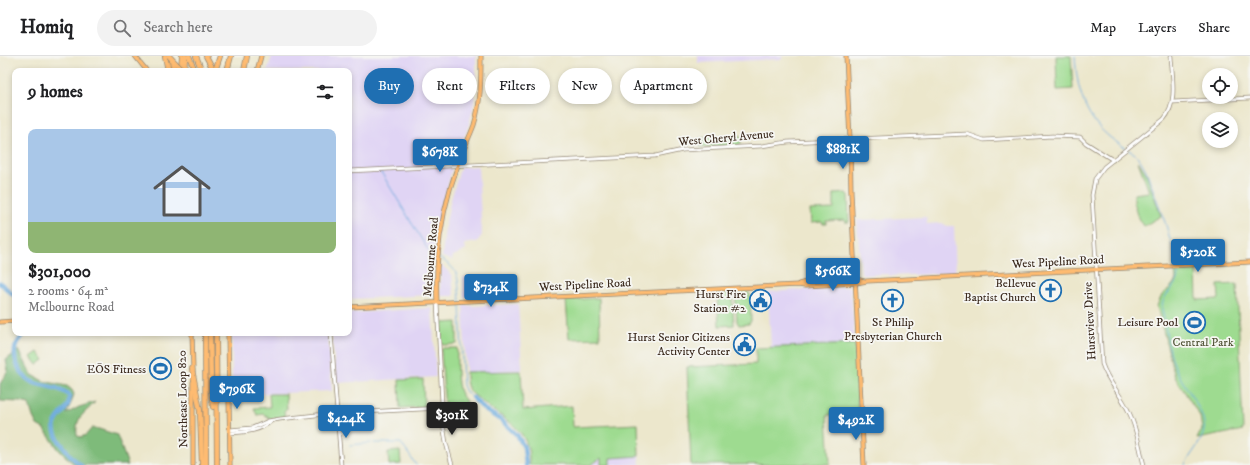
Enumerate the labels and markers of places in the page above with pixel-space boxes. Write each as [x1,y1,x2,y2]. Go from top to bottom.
pin: $881K [815,136,871,170]
pin: $678K [412,139,468,173]
pin: $520K [1170,239,1226,273]
pin: $566K [805,258,861,292]
pin: $734K [463,274,519,308]
place label: Bellevue Baptist Church [964,276,1037,305]
church icon: Bellevue Baptist Church [1038,277,1064,303]
place label: Hurst Fire Station #2 [694,287,746,316]
public building icon: Hurst Fire Station #2 [748,288,774,314]
church icon: St Philip Presbyterian Church [880,288,906,314]
sports icon: Leisure Pool [1181,309,1207,335]
place label: St Philip Presbyterian Church [844,315,943,344]
place label: Leisure Pool [1118,315,1178,330]
place label: Hurst Senior Citizens Activity Center [628,330,731,359]
public building icon: Hurst Senior Citizens Activity Center [732,331,758,357]
sports icon: EŌS Fitness [148,356,174,382]
place label: EŌS Fitness [87,362,146,377]
pin: $796K [209,376,265,410]
pin: $301K [424,402,480,436]
pin: $424K [318,405,374,439]
pin: $492K [828,407,884,441]

